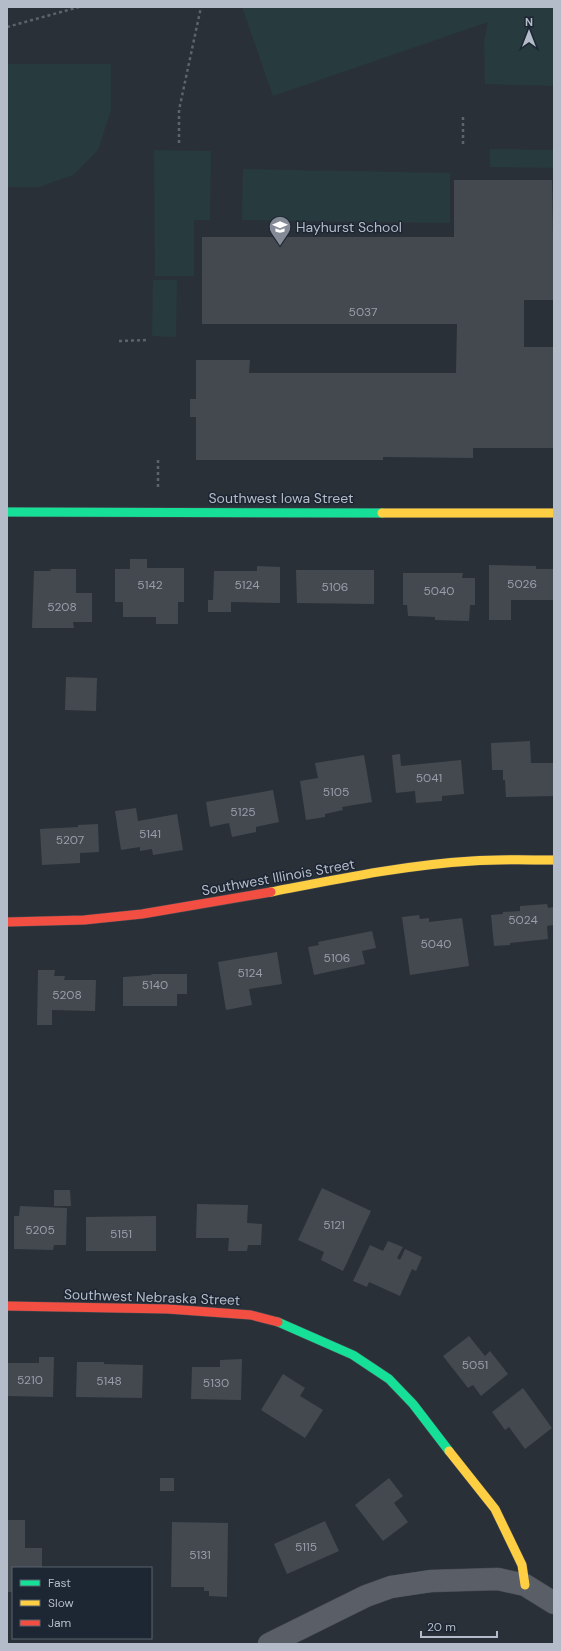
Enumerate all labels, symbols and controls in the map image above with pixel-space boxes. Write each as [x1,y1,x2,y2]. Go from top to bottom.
north arrow [509,12,549,52]
text: N [525,15,533,29]
school or university icon: Hayhurst School [267,214,293,247]
place label: Hayhurst School [296,218,402,236]
house number: 5037 [349,304,377,320]
street label: Southwest Iowa Street [208,489,354,507]
house number: 5026 [507,576,537,592]
house number: 5142 [137,577,163,593]
house number: 5124 [234,577,260,593]
house number: 5106 [322,579,348,595]
house number: 5040 [423,583,455,599]
house number: 5208 [47,599,77,615]
house number: 5041 [416,770,442,786]
house number: 5105 [323,784,349,800]
house number: 5125 [230,804,256,820]
house number: 5141 [139,826,161,842]
house number: 5207 [56,832,84,848]
street label: Southwest Illinois Street [200,855,356,899]
house number: 5024 [508,912,538,928]
house number: 5040 [420,936,452,952]
house number: 5106 [324,950,350,966]
house number: 5124 [237,965,263,981]
house number: 5140 [142,977,168,993]
house number: 5208 [52,987,82,1003]
house number: 5121 [323,1217,345,1233]
house number: 5205 [25,1222,55,1238]
house number: 5151 [110,1226,132,1242]
street label: Southwest Nebraska Street [63,1285,241,1309]
house number: 5051 [462,1357,488,1373]
house number: 5210 [17,1372,43,1388]
house number: 5148 [96,1373,122,1389]
house number: 5130 [203,1375,229,1391]
house number: 5115 [295,1539,317,1555]
house number: 5131 [189,1547,211,1563]
legend [12,1567,152,1639]
text: Fast [48,1575,71,1591]
text: Slow [48,1595,74,1611]
scale bar [421,1613,497,1639]
text: Jam [48,1615,71,1631]
text: 20 m [427,1619,456,1635]

